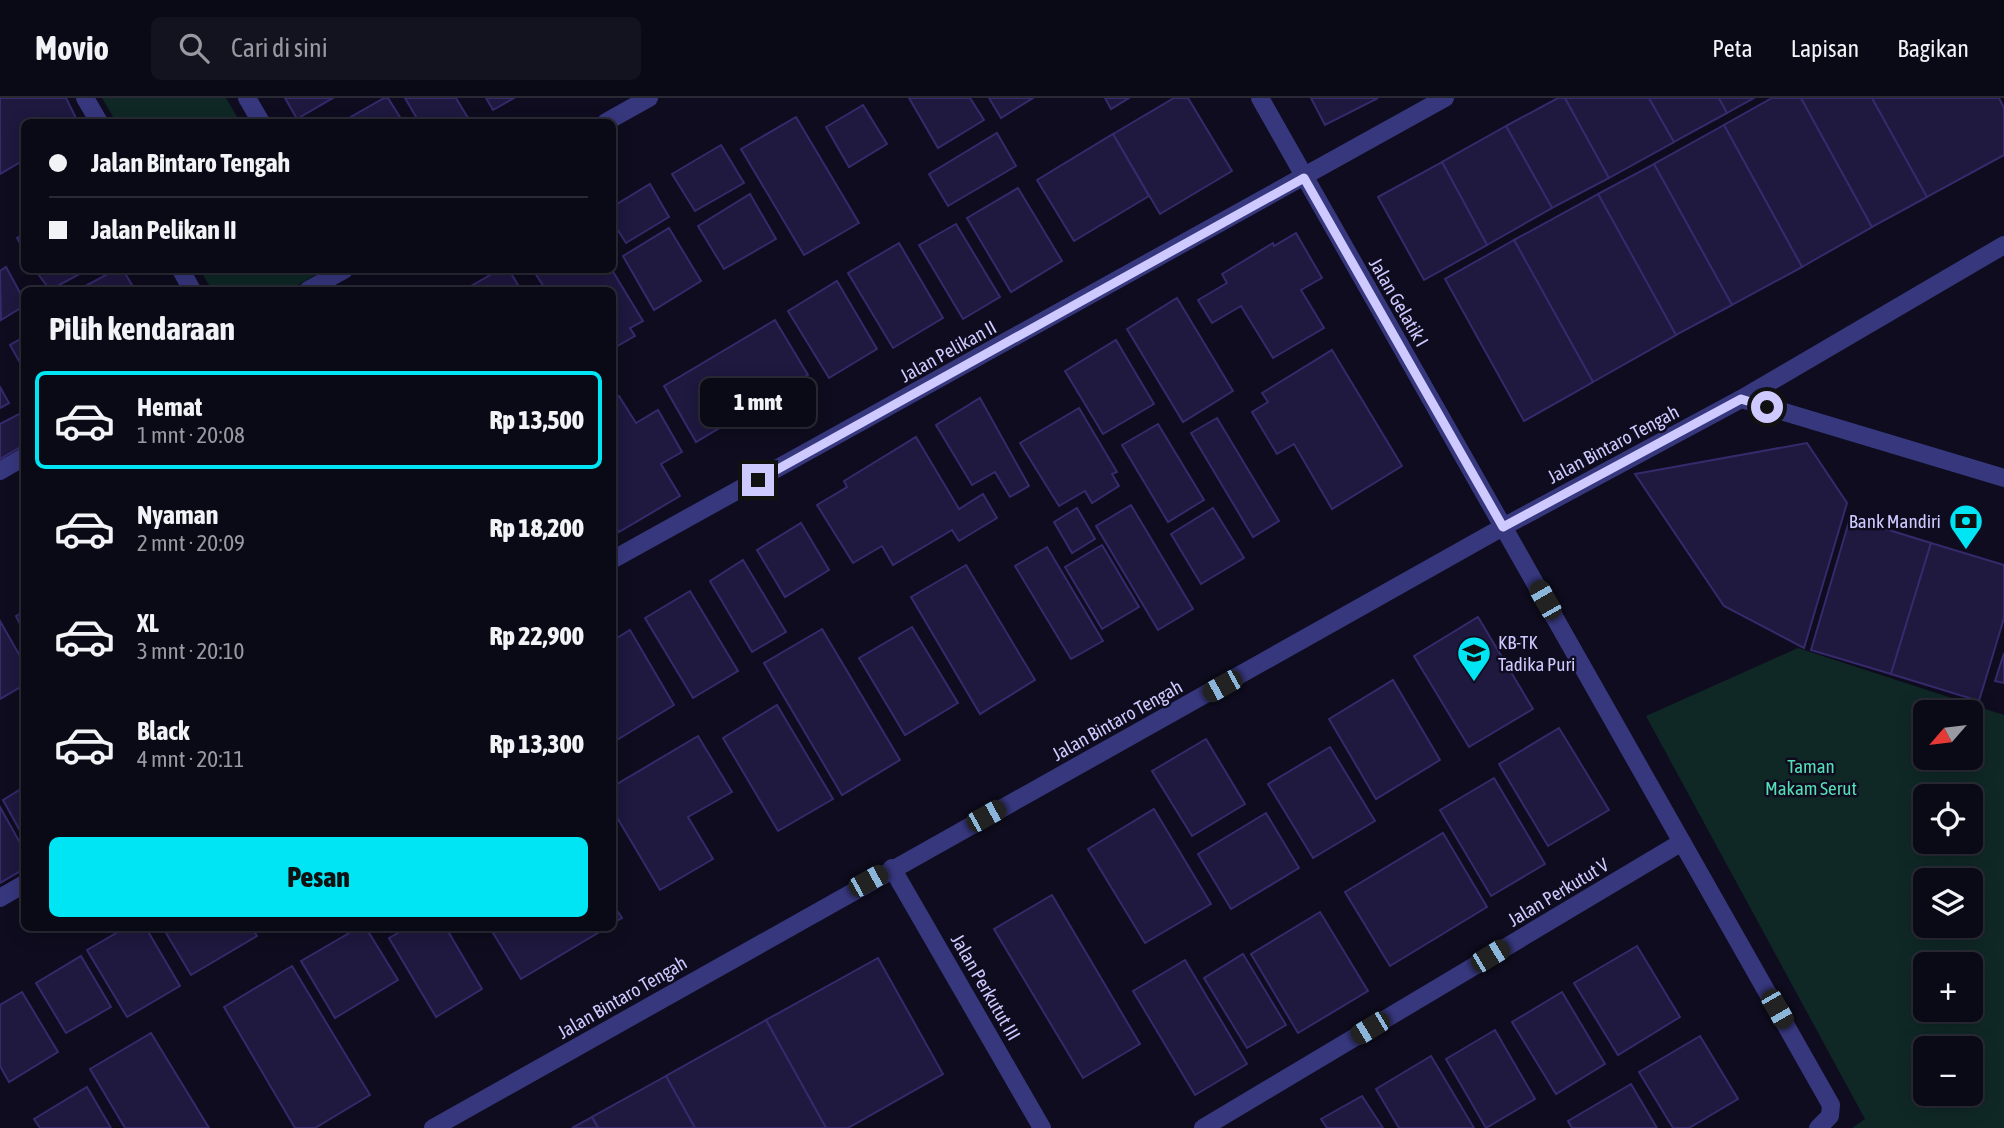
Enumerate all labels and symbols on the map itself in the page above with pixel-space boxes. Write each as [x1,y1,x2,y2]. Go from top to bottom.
street label: Jalan Gelatik I [1365,254,1433,350]
street label: Jalan Pelikan II [896,316,1000,386]
callout: 1 mnt [700,378,816,428]
route start [1751,391,1783,423]
street label: Jalan Bintaro Tengah [1544,400,1682,488]
route end [742,464,774,496]
bank icon: Bank Mandiri [1947,502,1985,551]
place label: Bank Mandiri [1849,510,1941,532]
car [1526,577,1565,623]
place label: KB-TK Tadika Puri [1498,631,1575,675]
school or university icon: KB-TK Tadika Puri [1455,634,1493,683]
car [1199,667,1246,705]
street label: Jalan Bintaro Tengah [1048,675,1186,765]
north arrow [1913,700,1983,770]
park label: Taman Makam Serut [1765,755,1857,799]
car [963,797,1010,835]
street label: Jalan Perkutut V [1504,853,1613,931]
car [845,862,892,900]
street label: Jalan Perkutut III [947,930,1025,1044]
car [1467,936,1514,976]
street label: Jalan Bintaro Tengah [553,951,691,1043]
car [1758,986,1797,1032]
car [1347,1008,1394,1048]

